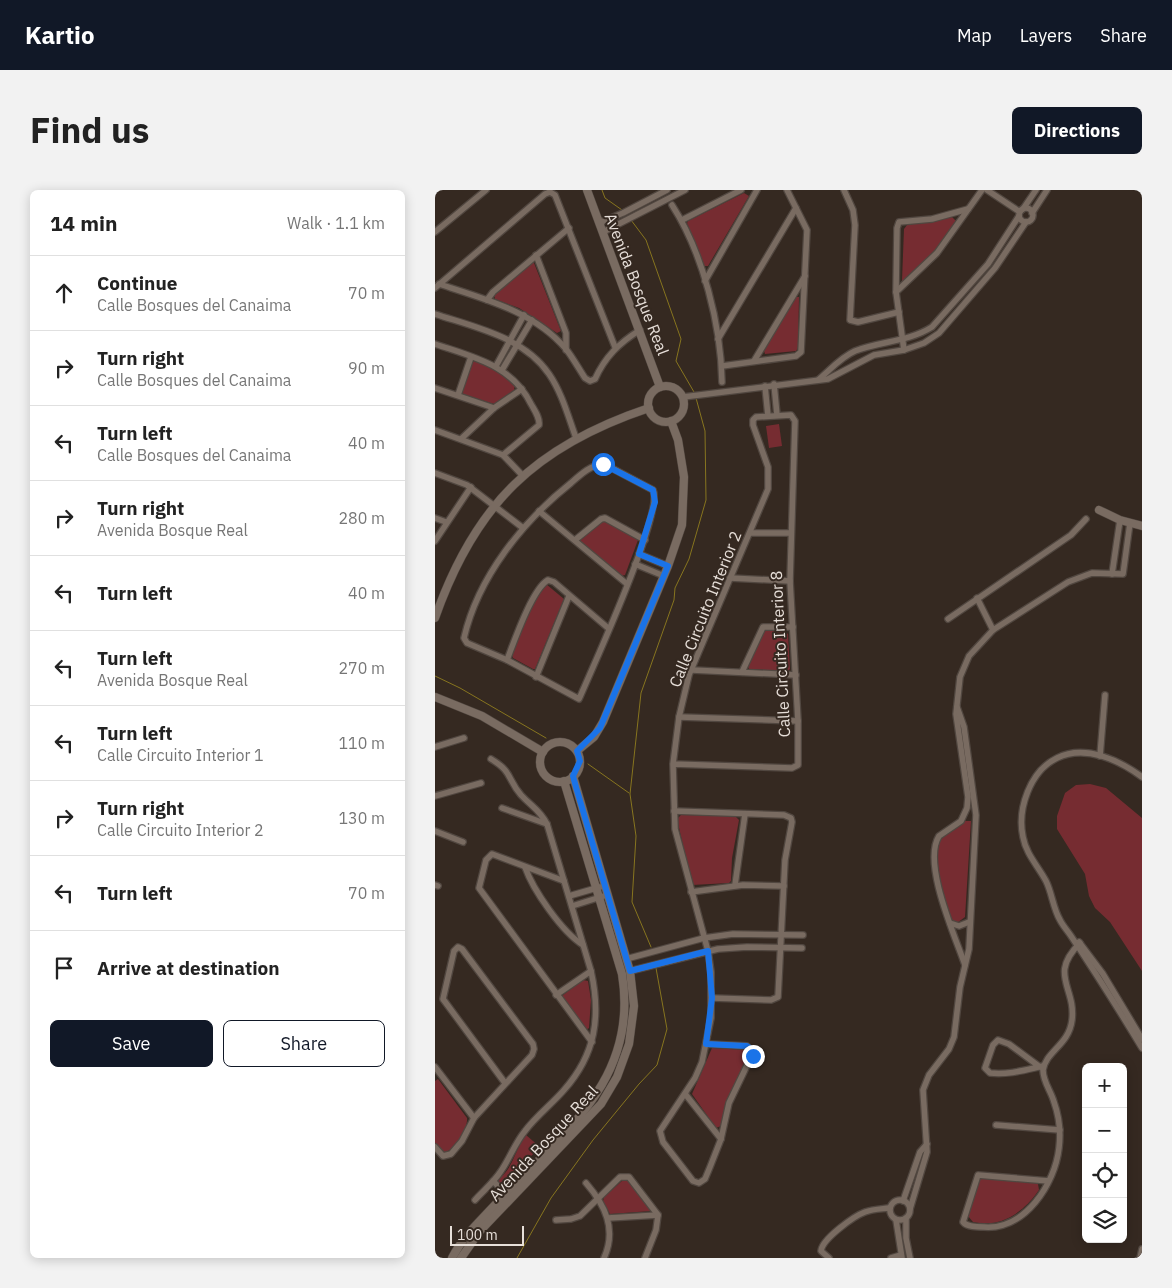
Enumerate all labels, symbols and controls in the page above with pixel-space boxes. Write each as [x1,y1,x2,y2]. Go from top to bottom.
text: Kartio [25,19,95,51]
text: Map [957,24,992,47]
text: Layers [1020,24,1072,47]
text: Share [1100,24,1147,47]
text: Find us [30,107,149,153]
button: Directions [1012,107,1142,154]
text: 14 min [50,209,117,237]
street label: Avenida Bosque Real [601,210,673,358]
text: Walk · 1.1 km [287,213,385,233]
text: Continue [97,271,177,295]
icon: ahead [50,279,78,307]
text: 70 m [348,283,385,303]
text: Calle Bosques del Canaima [97,295,291,315]
text: Turn right [97,346,184,370]
icon: right [50,354,78,382]
text: 90 m [348,358,385,378]
text: Calle Bosques del Canaima [97,370,291,390]
text: Turn left [97,421,173,445]
icon: left [50,429,78,457]
text: 40 m [348,433,385,453]
text: Calle Bosques del Canaima [97,445,291,465]
route start [592,453,615,476]
text: Turn right [97,496,184,520]
icon: right [50,504,78,532]
text: 280 m [338,508,385,528]
text: Avenida Bosque Real [97,520,248,540]
street label: Calle Circuito Interior 2 [664,528,746,690]
street label: Calle Circuito Interior 8 [766,570,794,738]
icon: left [50,579,78,607]
text: Turn left [97,581,173,605]
text: 40 m [348,583,385,603]
text: Turn left [97,646,173,670]
icon: left [50,654,78,682]
text: 270 m [338,658,385,678]
text: Avenida Bosque Real [97,670,248,690]
text: Turn left [97,721,173,745]
icon: left [50,729,78,757]
text: 110 m [338,733,385,753]
text: Calle Circuito Interior 1 [97,745,264,765]
text: Turn right [97,796,184,820]
icon: right [50,804,78,832]
text: 130 m [338,808,385,828]
text: Calle Circuito Interior 2 [97,820,264,840]
icon: left [50,879,78,907]
text: Turn left [97,881,173,905]
text: 70 m [348,883,385,903]
icon: arrive [50,954,78,982]
text: Arrive at destination [97,956,280,980]
button: Save [50,1020,213,1067]
button: Share [223,1020,385,1067]
route end [742,1045,765,1068]
map controls [1082,1063,1127,1243]
button: + [1082,1063,1127,1108]
street label: Avenida Bosque Real [484,1081,602,1205]
button: − [1082,1108,1127,1153]
button: locate [1082,1153,1127,1198]
button: layers [1082,1198,1127,1243]
scale bar [450,1223,524,1246]
text: 100 m [457,1226,498,1244]

